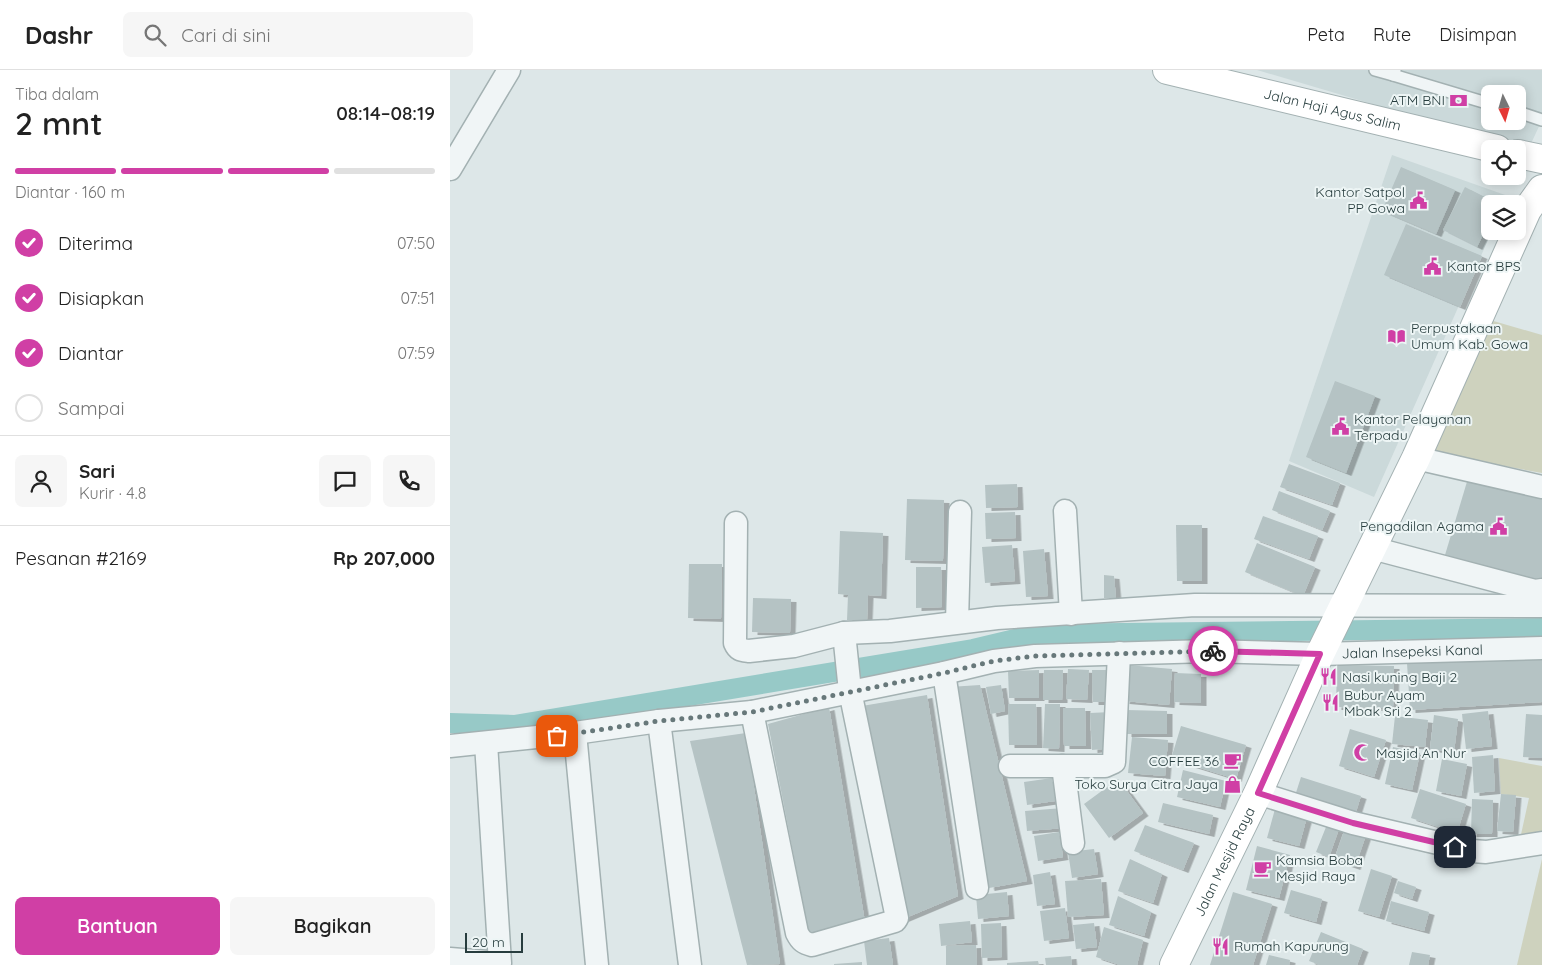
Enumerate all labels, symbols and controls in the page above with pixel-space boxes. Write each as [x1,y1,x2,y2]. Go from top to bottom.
search box [123,12,473,57]
text: Dashr [25,20,93,50]
icon: search [141,21,169,49]
text: Cari di sini [181,23,271,47]
text: Peta [1307,23,1345,46]
text: Rute [1373,23,1411,46]
text: Disimpan [1439,23,1517,46]
text: Tiba dalam [15,84,99,104]
street label: Jalan Haji Agus Salim [1262,84,1403,135]
north arrow [1481,85,1526,130]
map controls [1481,85,1526,240]
bank icon: ATM BNI [1449,90,1469,110]
place label: ATM BNI [1390,91,1445,109]
text: 08:14–08:19 [336,101,435,125]
text: 2 mnt [15,103,103,143]
button: locate [1481,140,1526,185]
text: Diantar · 160 m [15,182,125,202]
place label: Kantor Satpol PP Gowa [1315,183,1405,217]
public building icon: Kantor Satpol PP Gowa [1409,190,1429,210]
button: layers [1481,195,1526,240]
icon: check [15,229,43,257]
text: Diterima [58,231,133,255]
text: 07:50 [397,233,435,253]
public building icon: Kantor BPS [1423,256,1443,276]
place label: Kantor BPS [1447,257,1521,275]
icon: check [15,284,43,312]
text: Disiapkan [58,286,144,310]
text: 07:51 [401,288,435,308]
place label: Perpustakaan Umum Kab. Gowa [1411,319,1528,353]
library icon: Perpustakaan Umum Kab. Gowa [1387,326,1407,346]
icon: check [15,339,43,367]
text: Diantar [58,341,124,365]
text: 07:59 [398,343,435,363]
text: Sampai [58,396,125,420]
place label: Kantor Pelayanan Terpadu [1354,410,1471,444]
public building icon: Kantor Pelayanan Terpadu [1330,417,1350,437]
button: person [15,455,67,507]
button: chat [319,455,371,507]
button: phone [383,455,435,507]
text: Sari [79,459,115,483]
text: Kurir · 4.8 [79,483,146,503]
public building icon: Pengadilan Agama [1488,516,1508,536]
place label: Pengadilan Agama [1360,517,1484,535]
text: Pesanan #2169 [15,546,147,570]
text: Rp 207,000 [333,546,435,570]
courier [1188,626,1238,676]
icon: bike [1199,637,1227,665]
street label: Jalan Insepeksi Kanal [1341,641,1483,662]
restaurant icon: Nasi kuning Baji 2 [1318,667,1338,687]
place label: Nasi kuning Baji 2 [1342,668,1457,686]
place label: Bubur Ayam Mbak Sri 2 [1344,686,1425,720]
restaurant icon: Bubur Ayam Mbak Sri 2 [1320,693,1340,713]
pin [536,715,578,757]
icon: bag [543,722,571,750]
mosque icon: Masjid An Nur [1352,743,1372,763]
place label: Masjid An Nur [1376,744,1467,762]
cafe icon: COFFEE 36 [1223,751,1243,771]
place label: COFFEE 36 [1149,752,1219,770]
shop icon: Toko Surya Citra Jaya [1222,774,1242,794]
place label: Toko Surya Citra Jaya [1074,775,1218,793]
street label: Jalan Mesjid Raya [1190,804,1259,919]
pin [1434,826,1476,868]
icon: home [1441,833,1469,861]
place label: Kamsia Boba Mesjid Raya [1276,851,1363,885]
cafe icon: Kamsia Boba Mesjid Raya [1252,858,1272,878]
button: Bantuan [15,897,220,955]
button: Bagikan [230,897,435,955]
scale bar [465,930,522,953]
text: 20 m [472,933,505,951]
restaurant icon: Rumah Kapurung [1210,936,1230,956]
place label: Rumah Kapurung [1234,937,1349,955]

